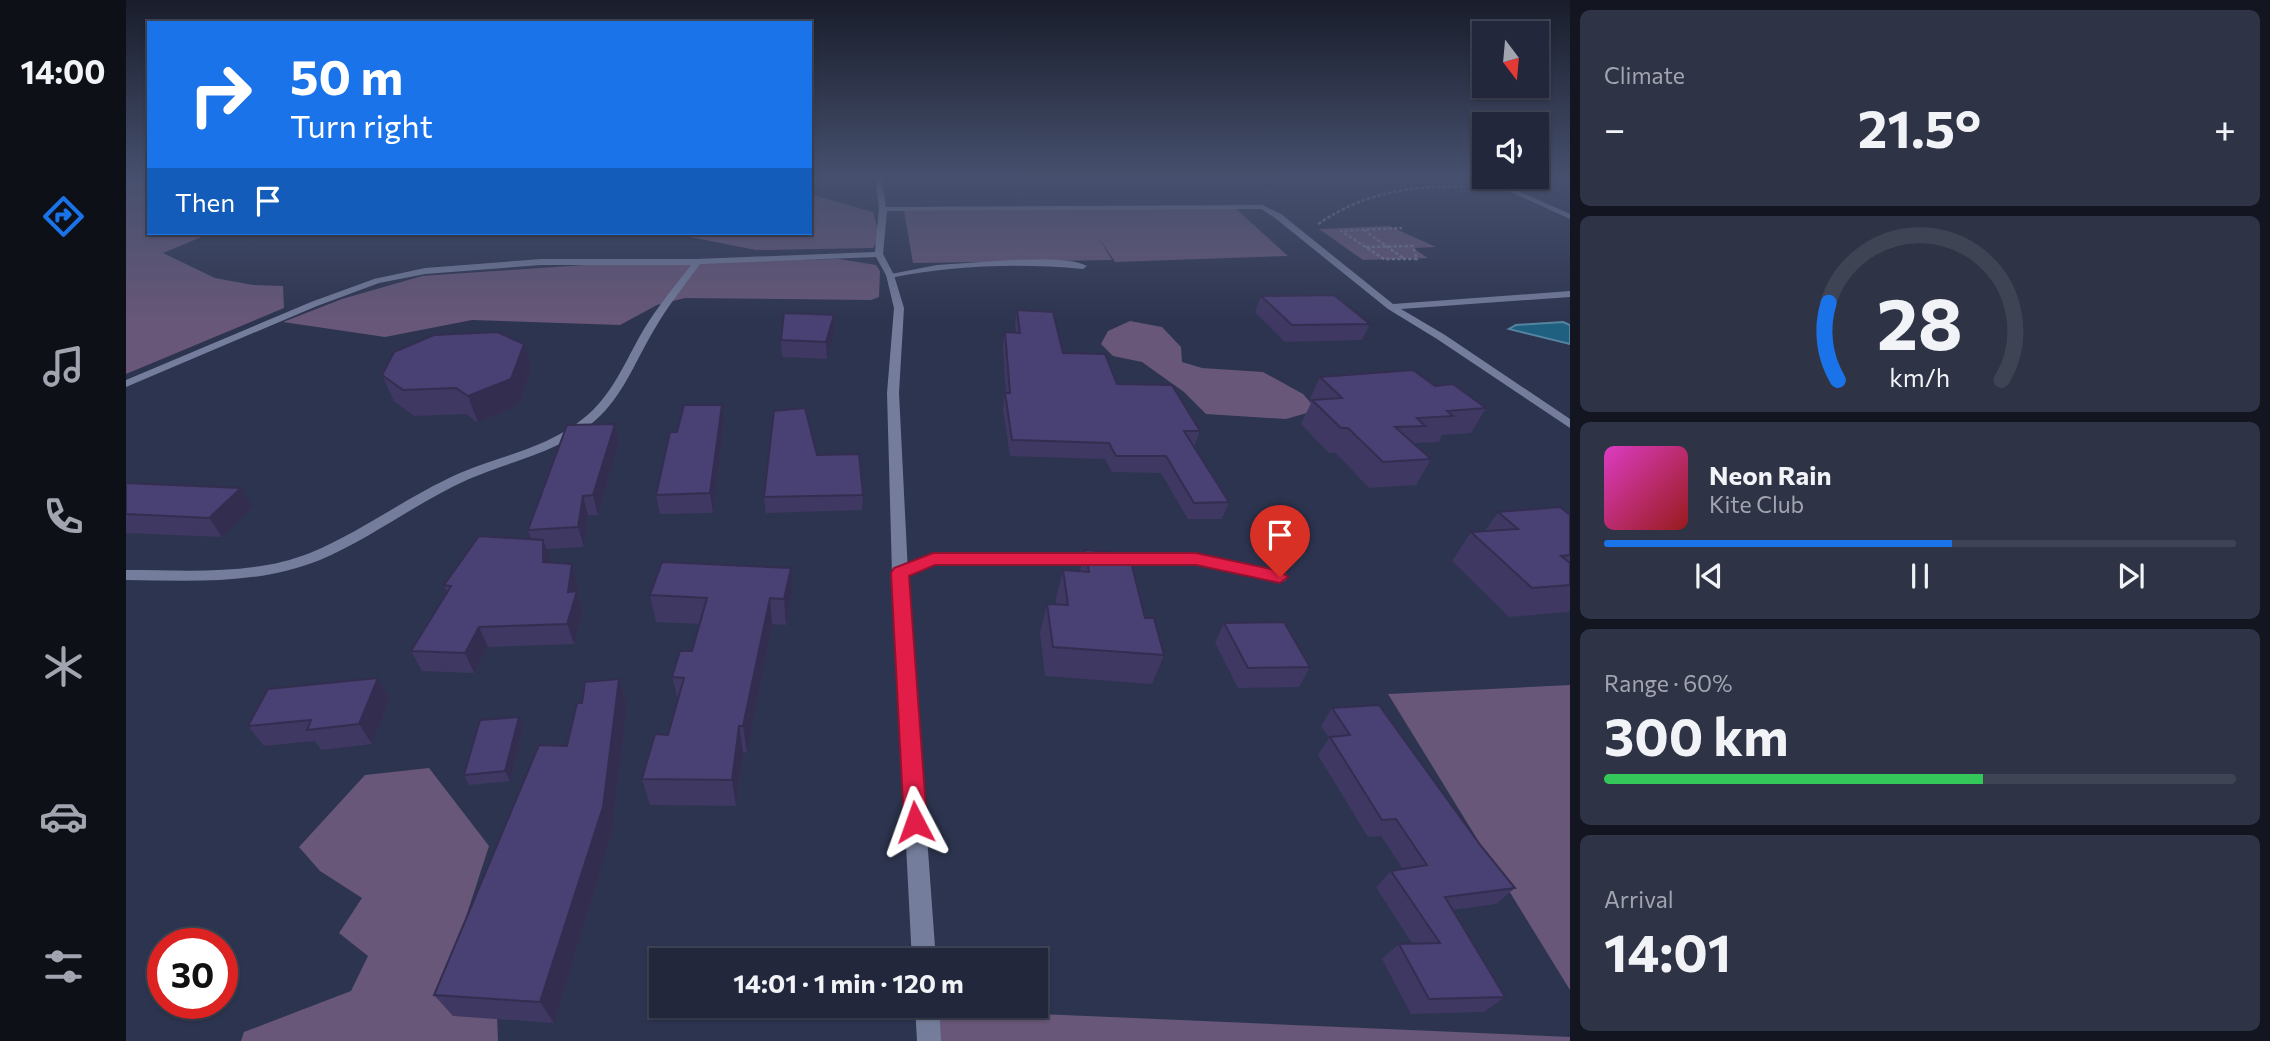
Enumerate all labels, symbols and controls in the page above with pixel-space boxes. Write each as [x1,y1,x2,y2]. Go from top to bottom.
north arrow [1472,21,1549,98]
map controls [1472,21,1549,189]
text: 50 m [290,45,403,105]
icon: right [175,49,266,140]
text: 14:00 [20,51,106,91]
text: Climate [1604,61,1685,89]
text: 21.5° [1858,95,1981,159]
text: − [1604,104,1626,151]
text: + [2214,104,2236,151]
text: Turn right [290,105,433,145]
button: sound [1472,112,1549,189]
icon: arrive [249,182,287,220]
text: Then [175,186,235,217]
icon: directions [39,192,88,241]
text: 28 [1877,277,1963,366]
icon: music [39,342,88,391]
text: km/h [1890,362,1950,392]
text: Neon Rain [1709,459,1832,490]
text: Kite Club [1709,490,1804,518]
icon: phone [39,492,88,541]
pin [1250,505,1310,577]
icon: arrive [1261,516,1299,554]
icon: previous [1690,557,1728,595]
icon: pause [1901,557,1939,595]
icon: next [2112,557,2150,595]
icon: climate [39,642,88,691]
text: Range · 60% [1604,669,1732,697]
text: 300 km [1604,703,1789,767]
position arrow [878,785,952,859]
icon: car [39,792,88,841]
text: Arrival [1604,885,1674,913]
text: 14:01 [1604,919,1731,983]
speed limit sign: 30 [147,928,238,1019]
icon: filters [39,942,88,991]
text: 14:01 · 1 min · 120 m [733,967,964,998]

